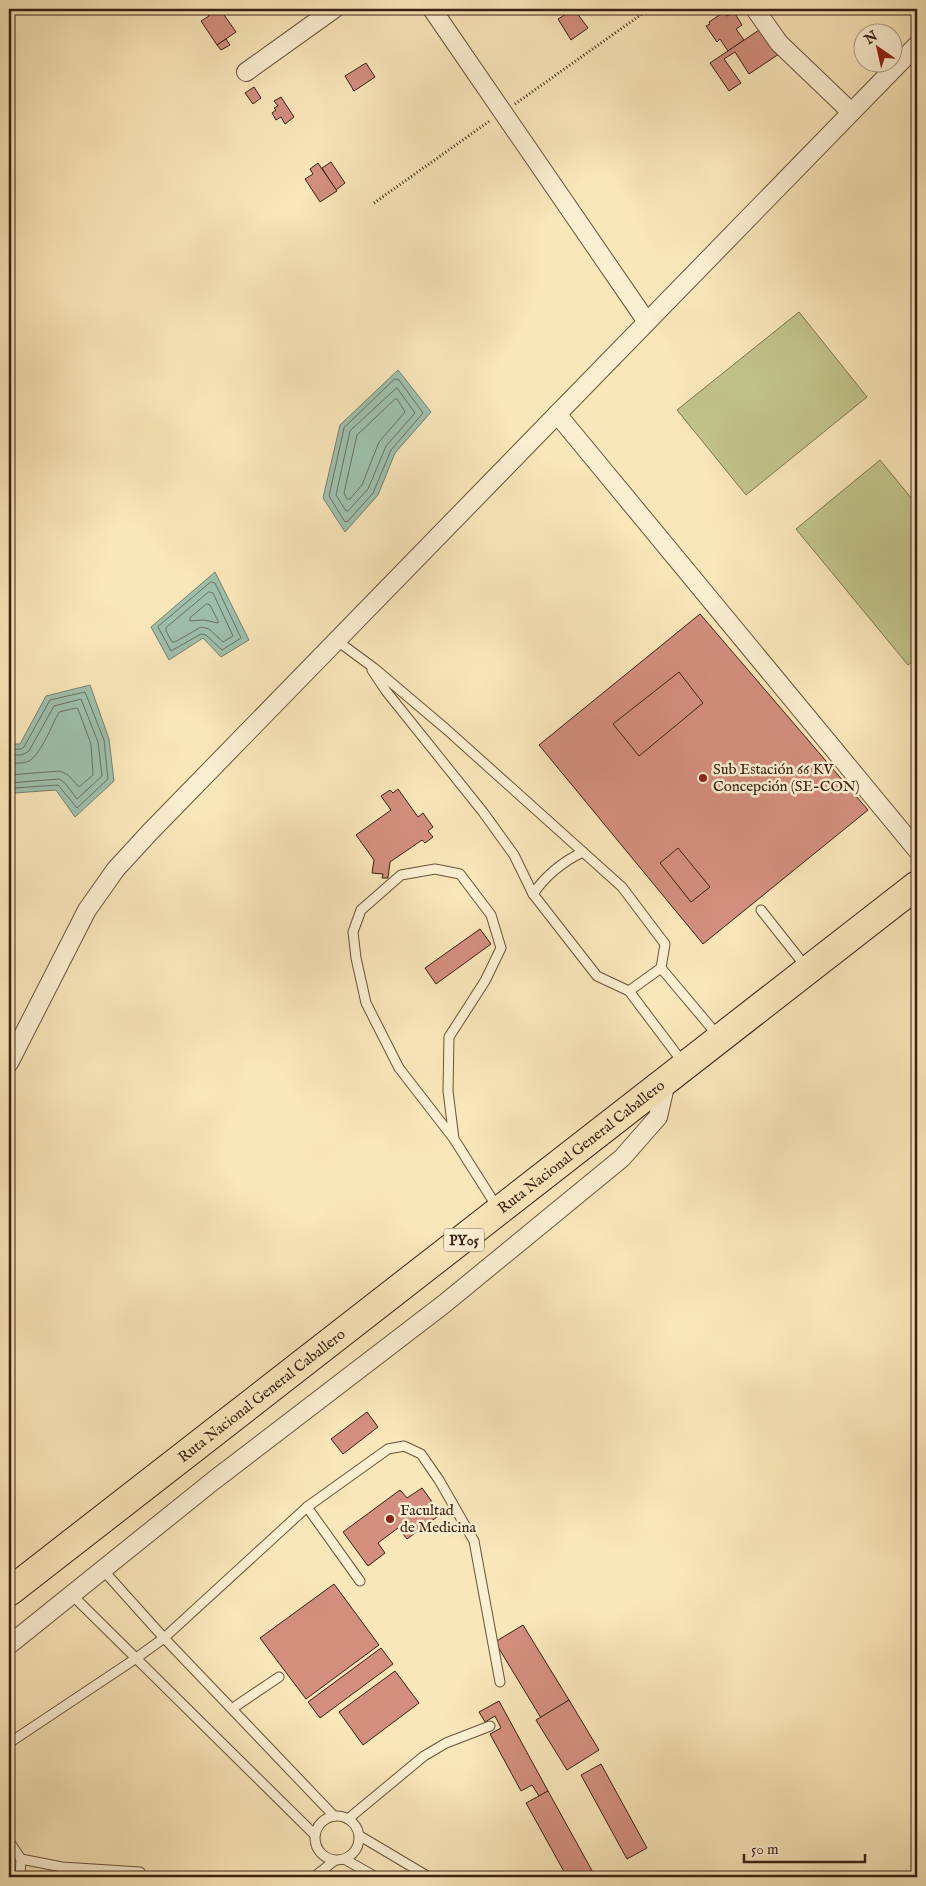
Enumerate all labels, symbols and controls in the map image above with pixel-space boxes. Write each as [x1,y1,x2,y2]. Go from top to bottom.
north arrow [854,22,904,72]
text: N [860,27,881,49]
place label: Sub Estación 66 KV Concepción (SE-CON) [713,760,860,796]
marker: Sub Estación 66 KV Concepción (SE-CON) [697,772,709,784]
street label: Ruta Nacional General Caballero [494,1076,669,1218]
road number: PY05 [444,1228,484,1252]
street label: Ruta Nacional General Caballero [174,1325,349,1467]
place label: Facultad de Medicina [400,1501,476,1537]
marker: Facultad de Medicina [384,1513,396,1525]
scale bar [744,1831,865,1863]
text: 50 m [751,1840,779,1859]

